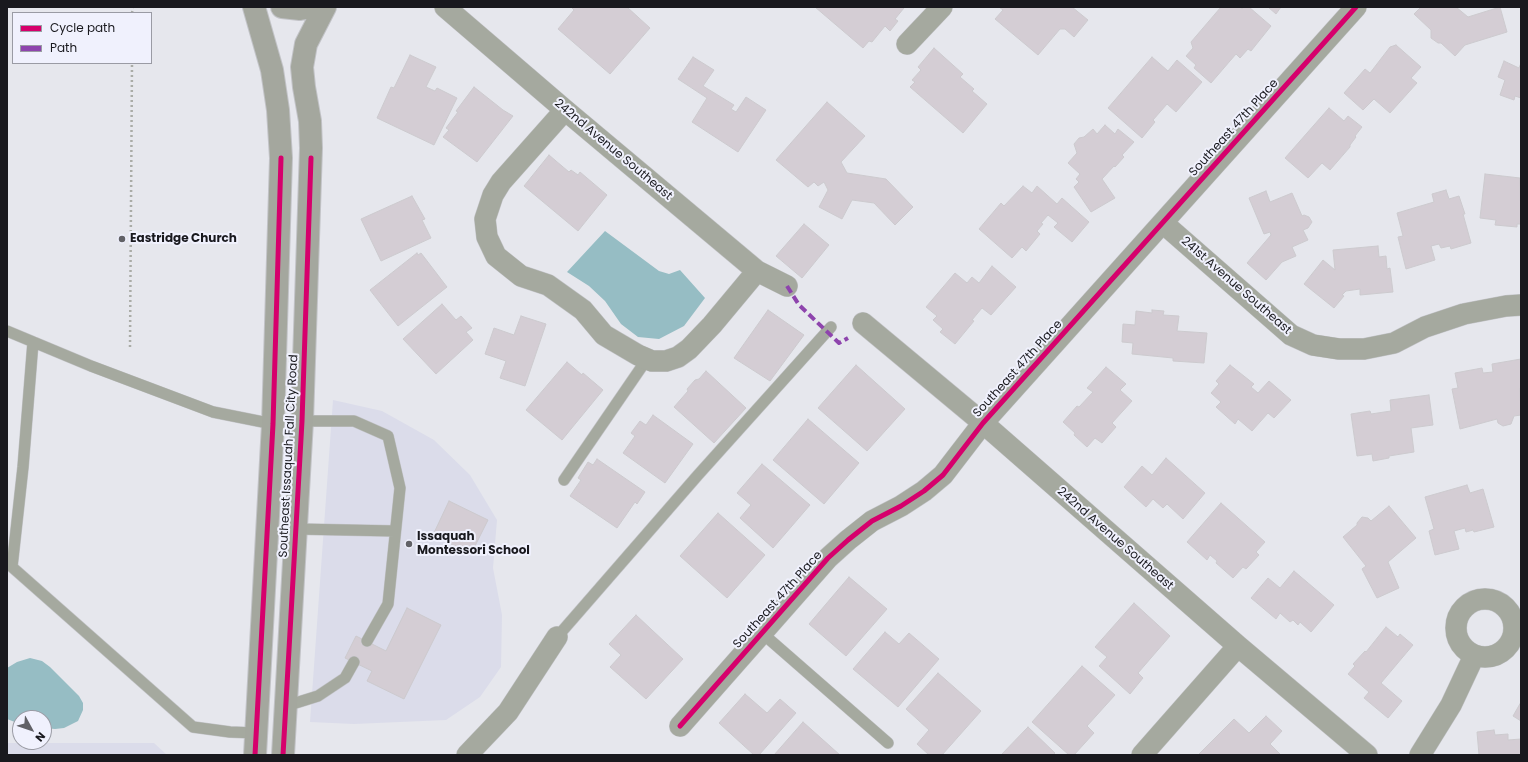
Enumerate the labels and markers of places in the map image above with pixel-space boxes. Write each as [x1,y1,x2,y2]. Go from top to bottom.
place label: Eastridge Church [130,232,237,246]
marker: Eastridge Church [117,234,127,244]
place label: Issaquah Montessori School [417,530,530,558]
marker: Issaquah Montessori School [404,539,414,549]

